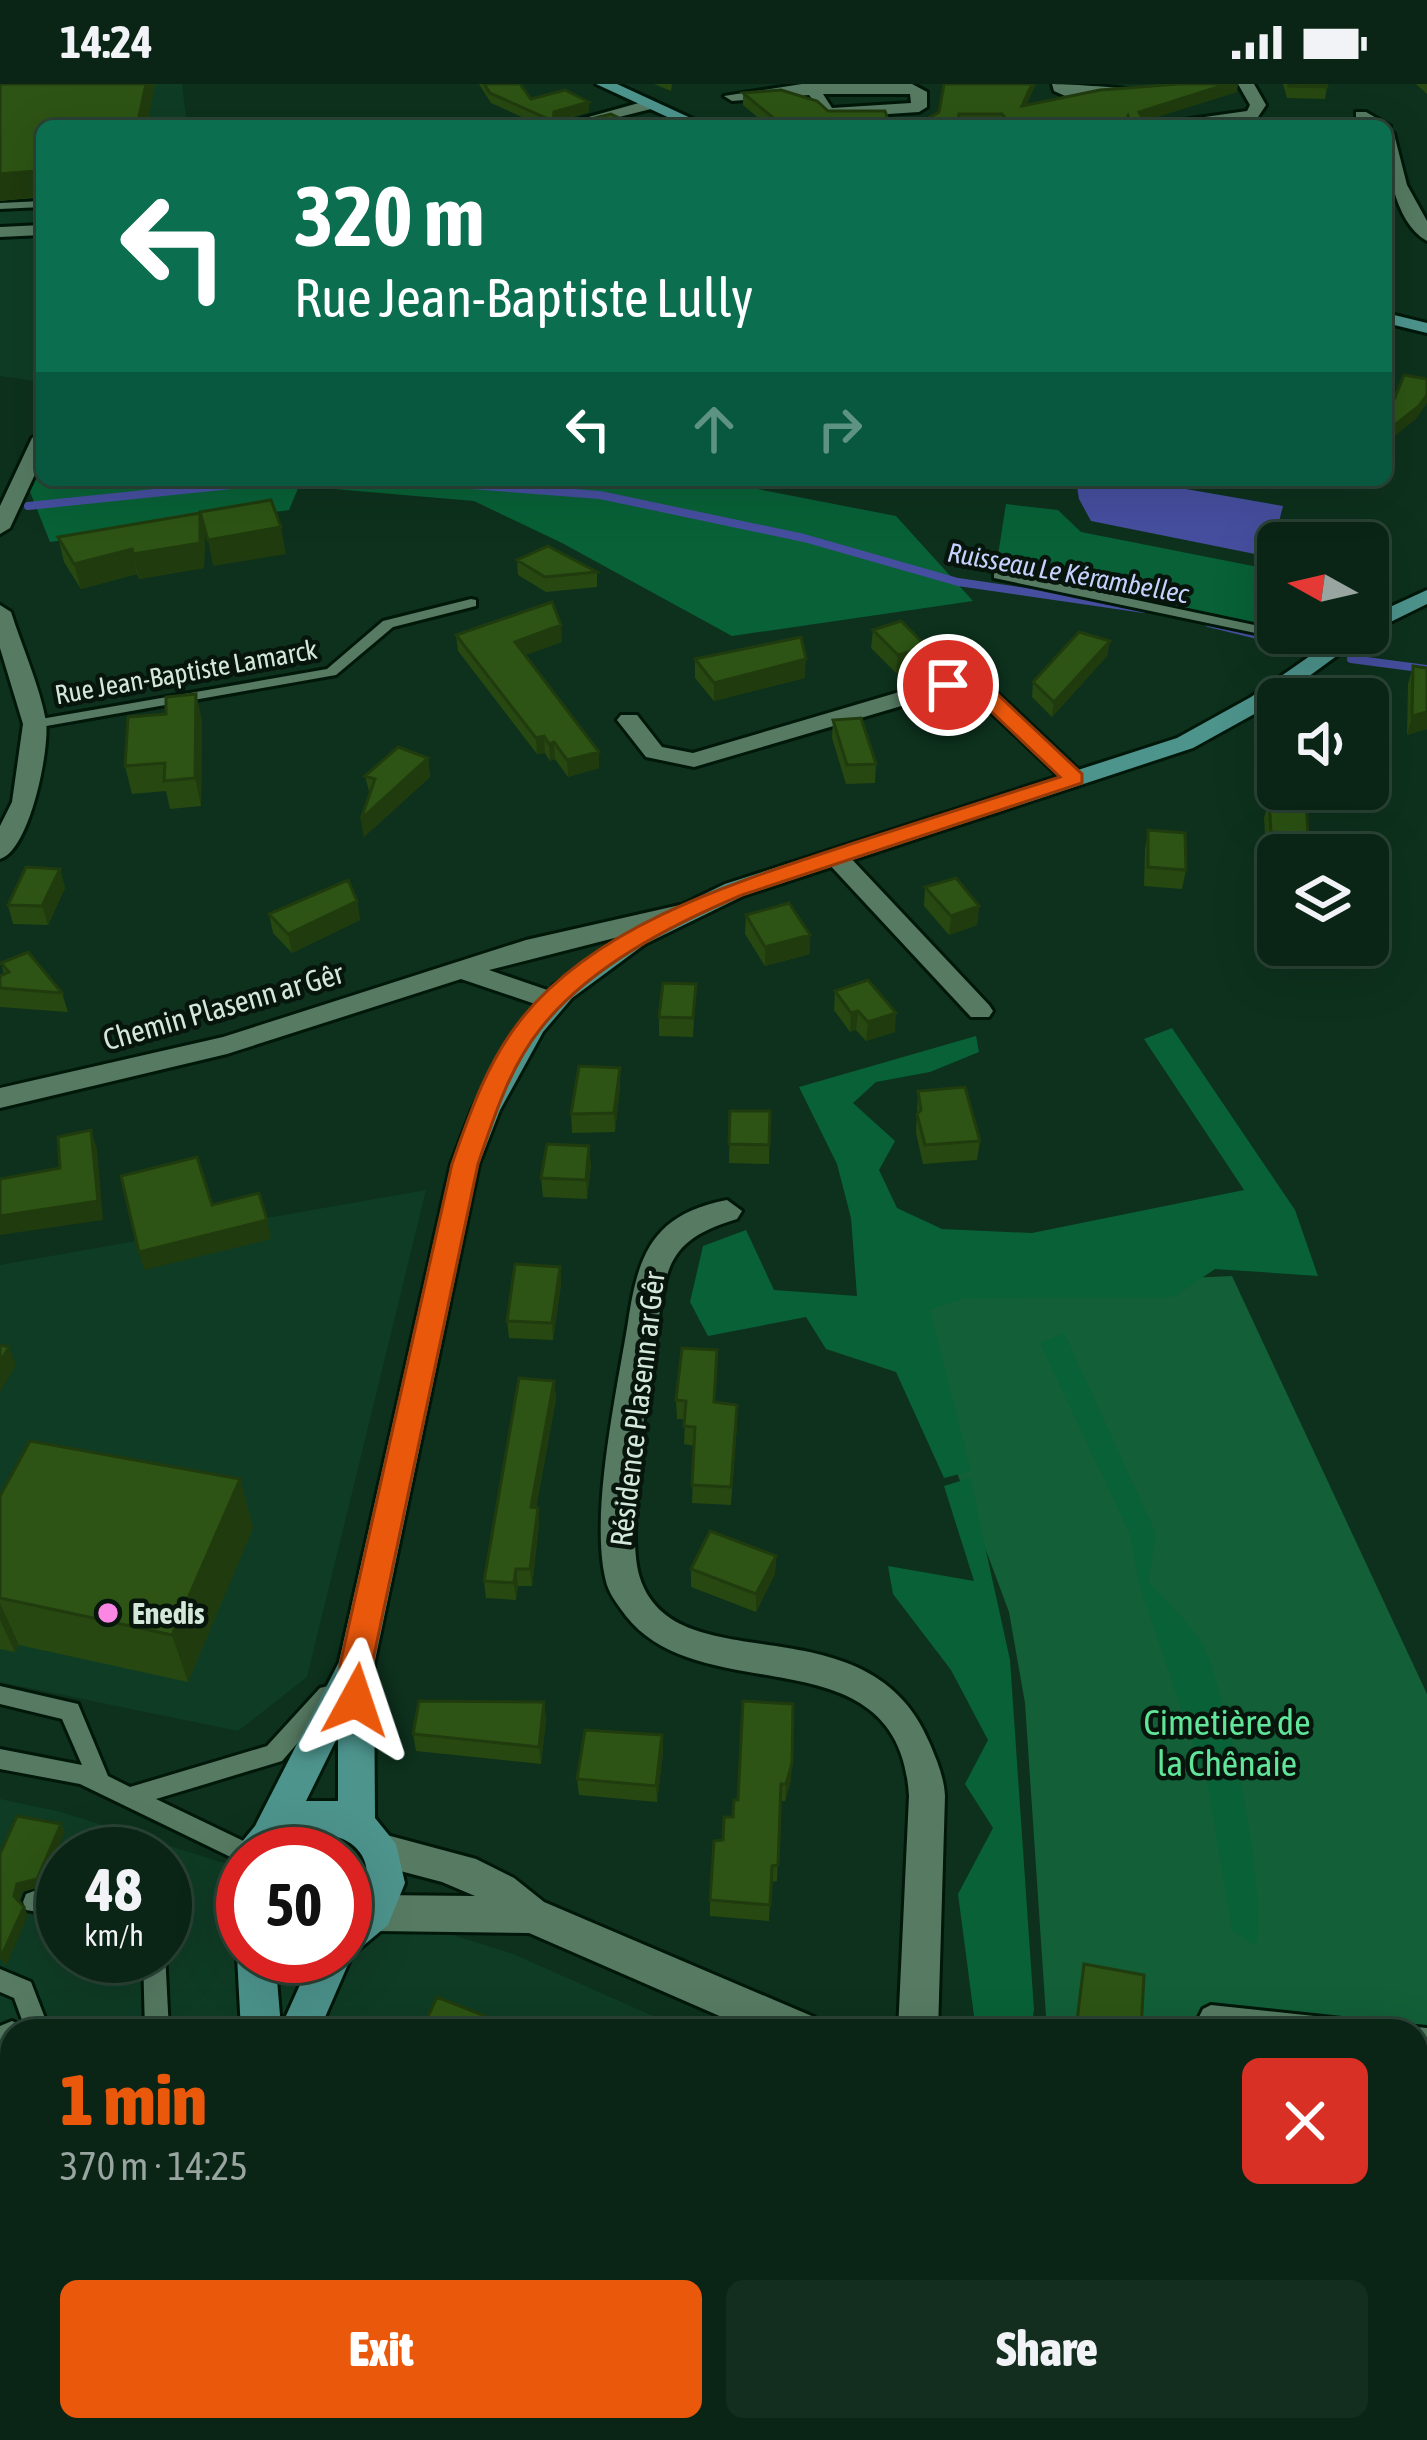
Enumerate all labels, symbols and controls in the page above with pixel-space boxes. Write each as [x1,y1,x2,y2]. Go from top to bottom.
text: 14:24 [60,16,153,68]
icon: left [96,168,252,324]
text: 320 m [294,168,484,264]
text: Rue Jean-Baptiste Lully [294,267,753,328]
icon: left [555,396,621,462]
icon: ahead [681,396,747,462]
icon: right [807,396,873,462]
north arrow [1257,522,1389,654]
map controls [1257,522,1389,966]
water label: Ruisseau Le Kérambellec [945,537,1192,610]
street label: Rue Jean-Baptiste Lamarck [52,634,320,710]
pin [897,634,999,736]
icon: arrive [915,652,981,718]
button: sound [1257,678,1389,810]
button: layers [1257,834,1389,966]
street label: Chemin Plasenn ar Gêr [99,955,348,1057]
street label: Résidence Plasenn ar Gêr [603,1269,671,1548]
place label: Enedis [132,1596,205,1630]
marker: Enedis [95,1600,121,1626]
position arrow [293,1637,419,1763]
park label: Cimetière de la Chênaie [1143,1701,1311,1784]
speed limit sign: 50 [216,1827,372,1983]
text: 48 [86,1855,142,1924]
text: km/h [84,1918,144,1952]
text: 1 min [60,2058,207,2140]
button: close [1242,2058,1368,2184]
text: 370 m · 14:25 [60,2144,248,2188]
button: Exit [60,2280,702,2418]
button: Share [726,2280,1368,2418]

